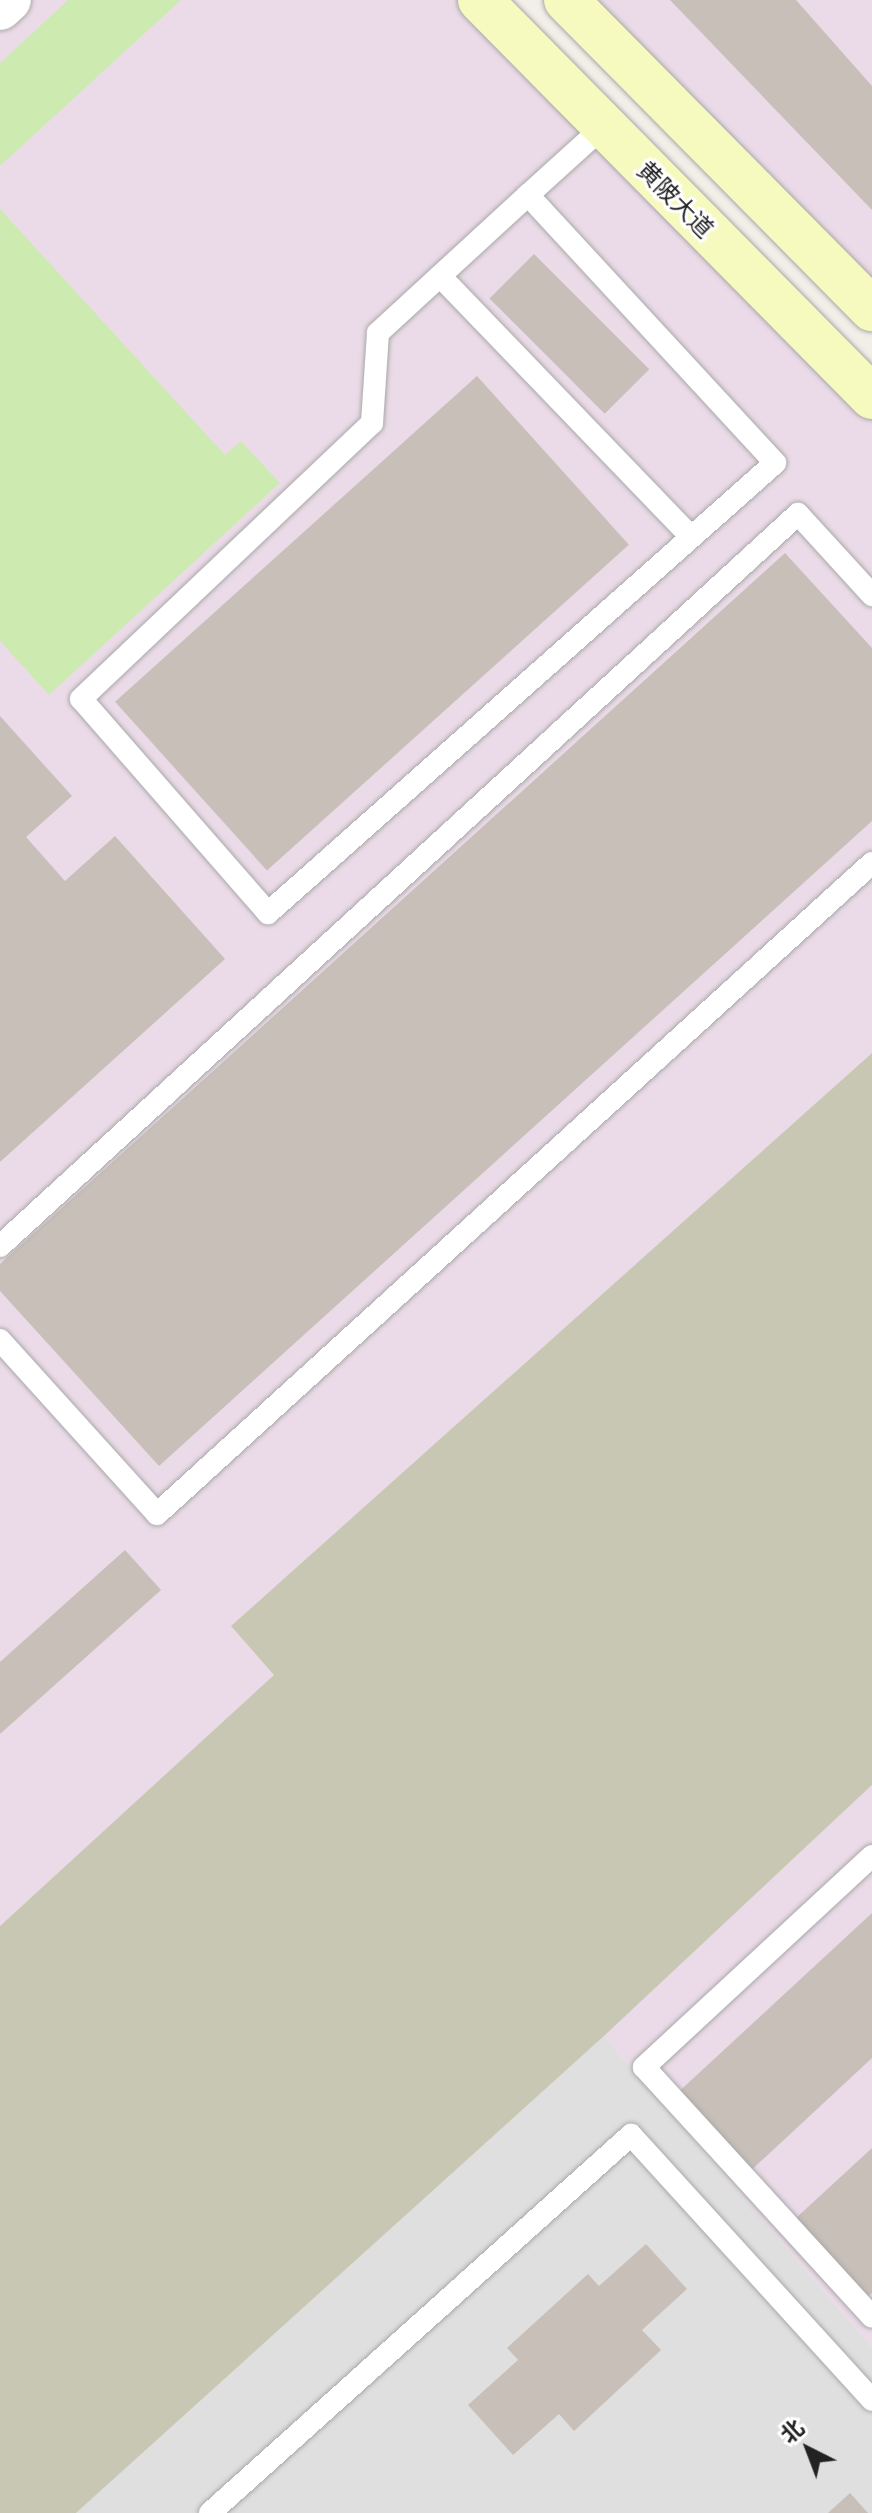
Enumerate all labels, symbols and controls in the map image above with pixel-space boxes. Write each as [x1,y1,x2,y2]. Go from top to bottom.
street label: 黄陂大道 [632,155,720,243]
north arrow [768,2409,848,2489]
text: 北 [774,2413,809,2448]

